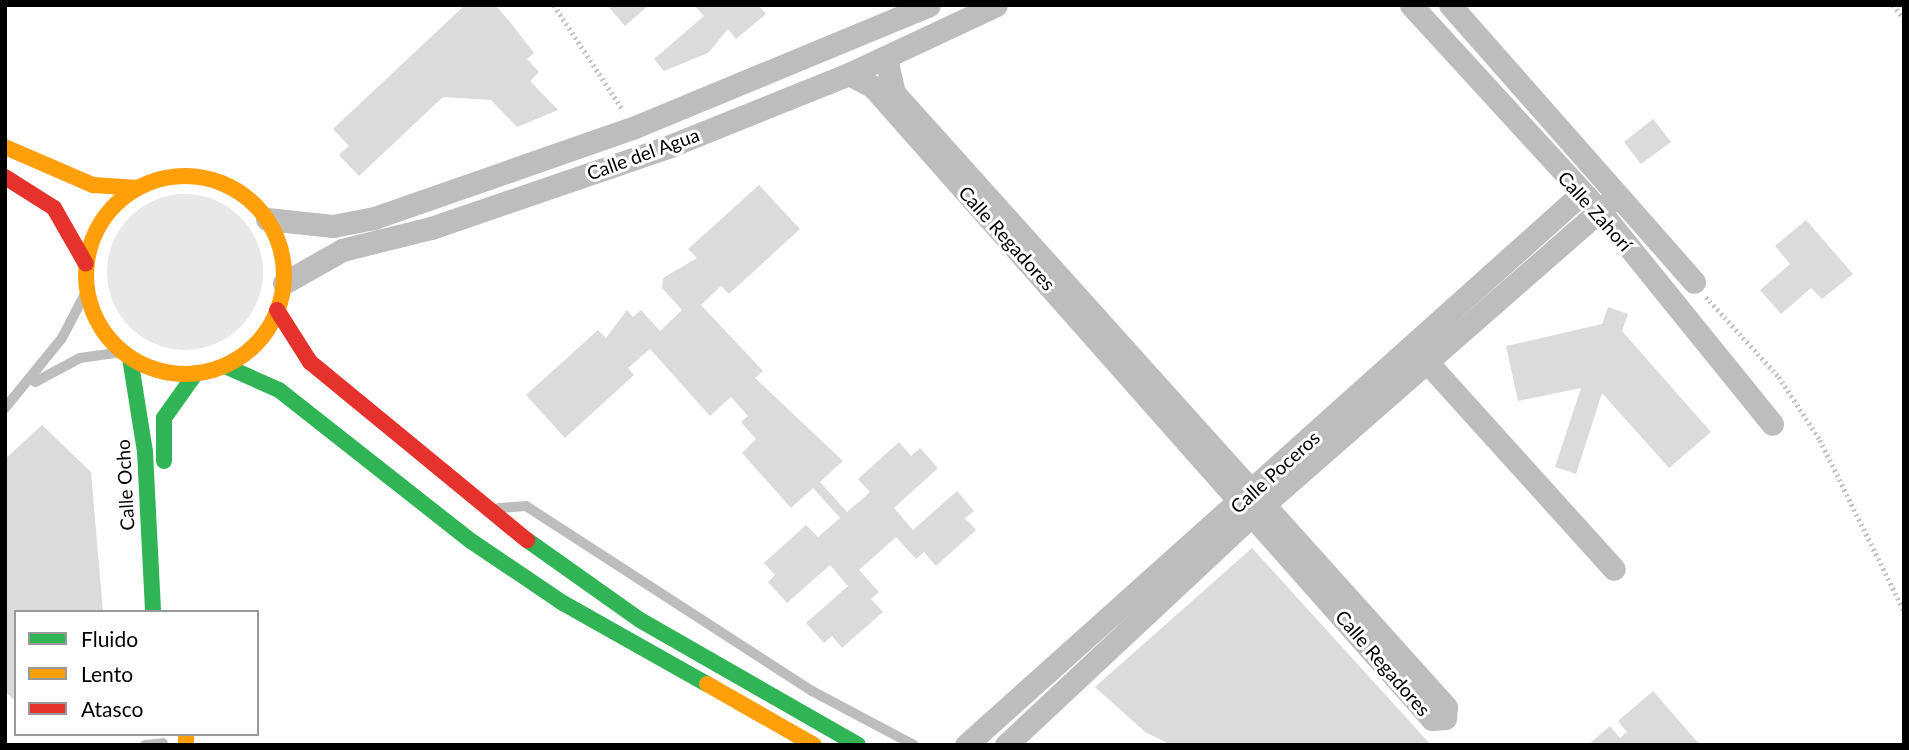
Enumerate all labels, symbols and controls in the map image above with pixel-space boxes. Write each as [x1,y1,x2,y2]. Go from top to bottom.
street label: Calle del Agua [583,123,703,185]
street label: Calle Zahorí [1553,166,1637,256]
street label: Calle Regadores [954,181,1060,295]
street label: Calle Poceros [1226,426,1324,518]
street label: Calle Ocho [111,439,139,531]
street label: Calle Regadores [1331,605,1435,721]
legend [14,610,259,736]
text: Fluido [81,626,138,651]
text: Lento [81,661,133,686]
text: Atasco [81,696,143,721]

